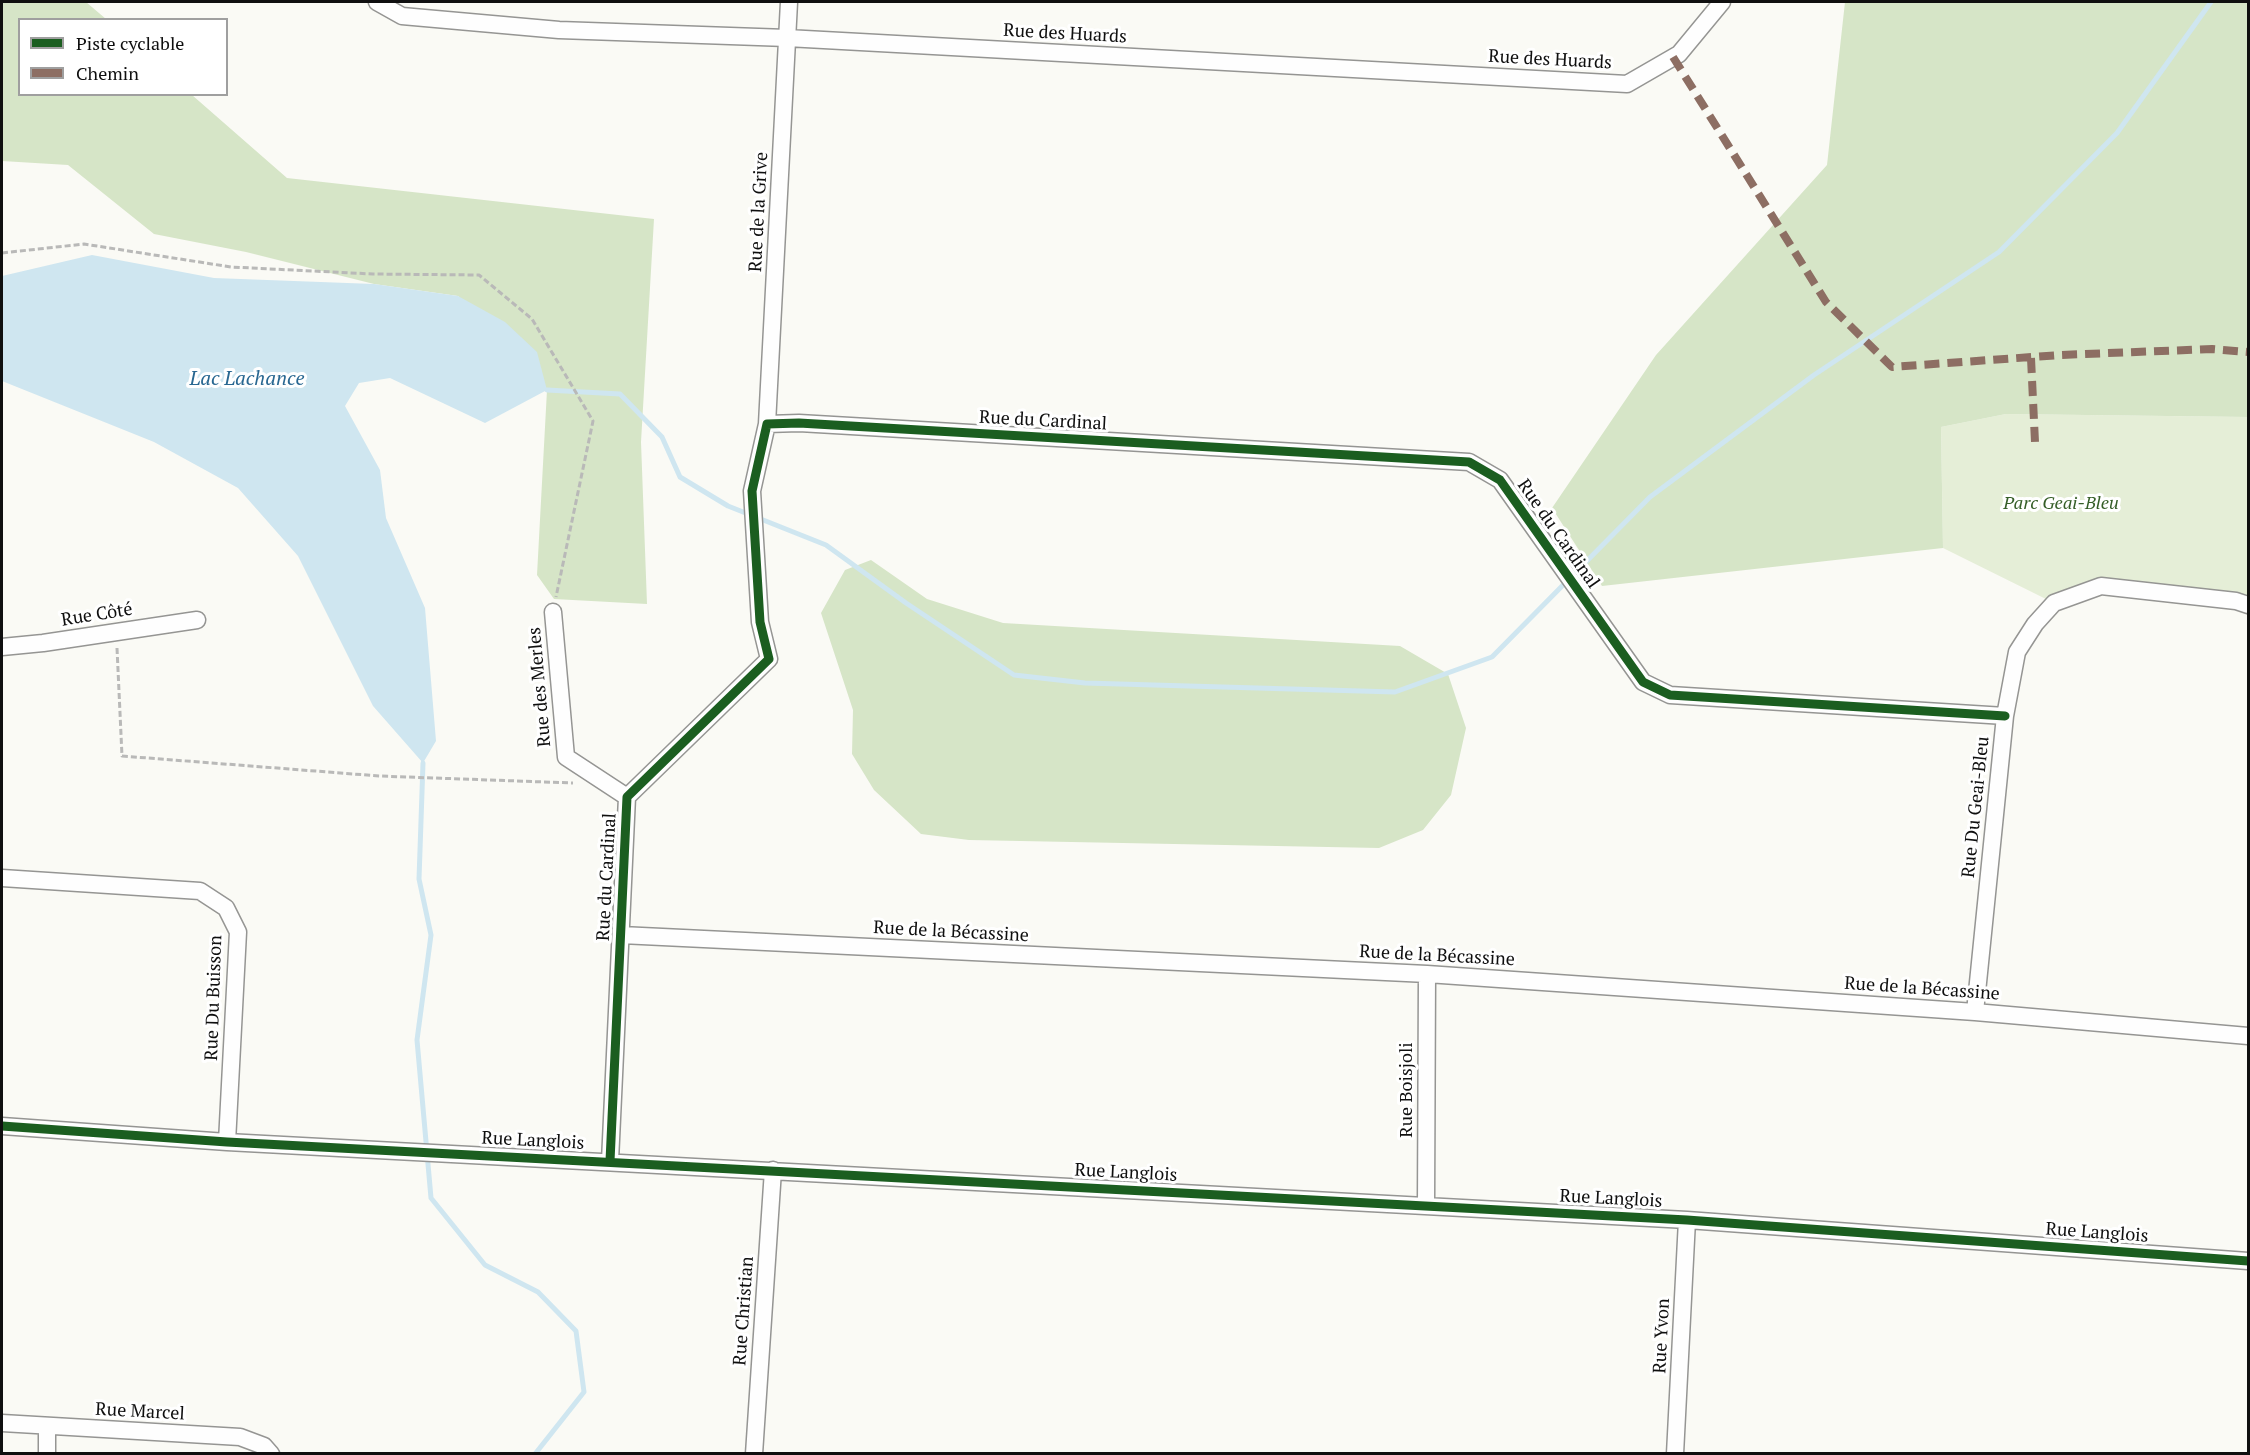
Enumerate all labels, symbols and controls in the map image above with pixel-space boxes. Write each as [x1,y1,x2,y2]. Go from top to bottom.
legend [18,18,228,96]
street label: Rue des Huards [1003,20,1127,48]
text: Piste cyclable [76,31,184,55]
street label: Rue des Huards [1488,46,1612,74]
text: Chemin [76,61,139,85]
street label: Rue de la Grive [745,151,773,273]
water label: Lac Lachance [189,367,305,391]
street label: Rue du Cardinal [978,407,1108,435]
street label: Rue du Cardinal [1512,475,1604,593]
park label: Parc Geai-Bleu [2003,493,2119,515]
street label: Rue Côté [60,599,134,631]
street label: Rue des Merles [524,626,556,748]
street label: Rue Du Geai-Bleu [1958,735,1994,879]
street label: Rue du Cardinal [593,812,621,942]
street label: Rue de la Bécassine [873,917,1029,947]
street label: Rue Du Buisson [201,935,227,1061]
street label: Rue de la Bécassine [1359,941,1515,971]
street label: Rue de la Bécassine [1843,973,2001,1005]
street label: Rue Boisjoli [1396,1042,1418,1138]
street label: Rue Langlois [481,1128,585,1154]
street label: Rue Langlois [1074,1160,1178,1186]
street label: Rue Langlois [1559,1186,1663,1212]
street label: Rue Langlois [2045,1219,2149,1247]
street label: Rue Christian [729,1256,759,1366]
street label: Rue Yvon [1649,1298,1675,1374]
street label: Rue Marcel [95,1399,185,1425]

